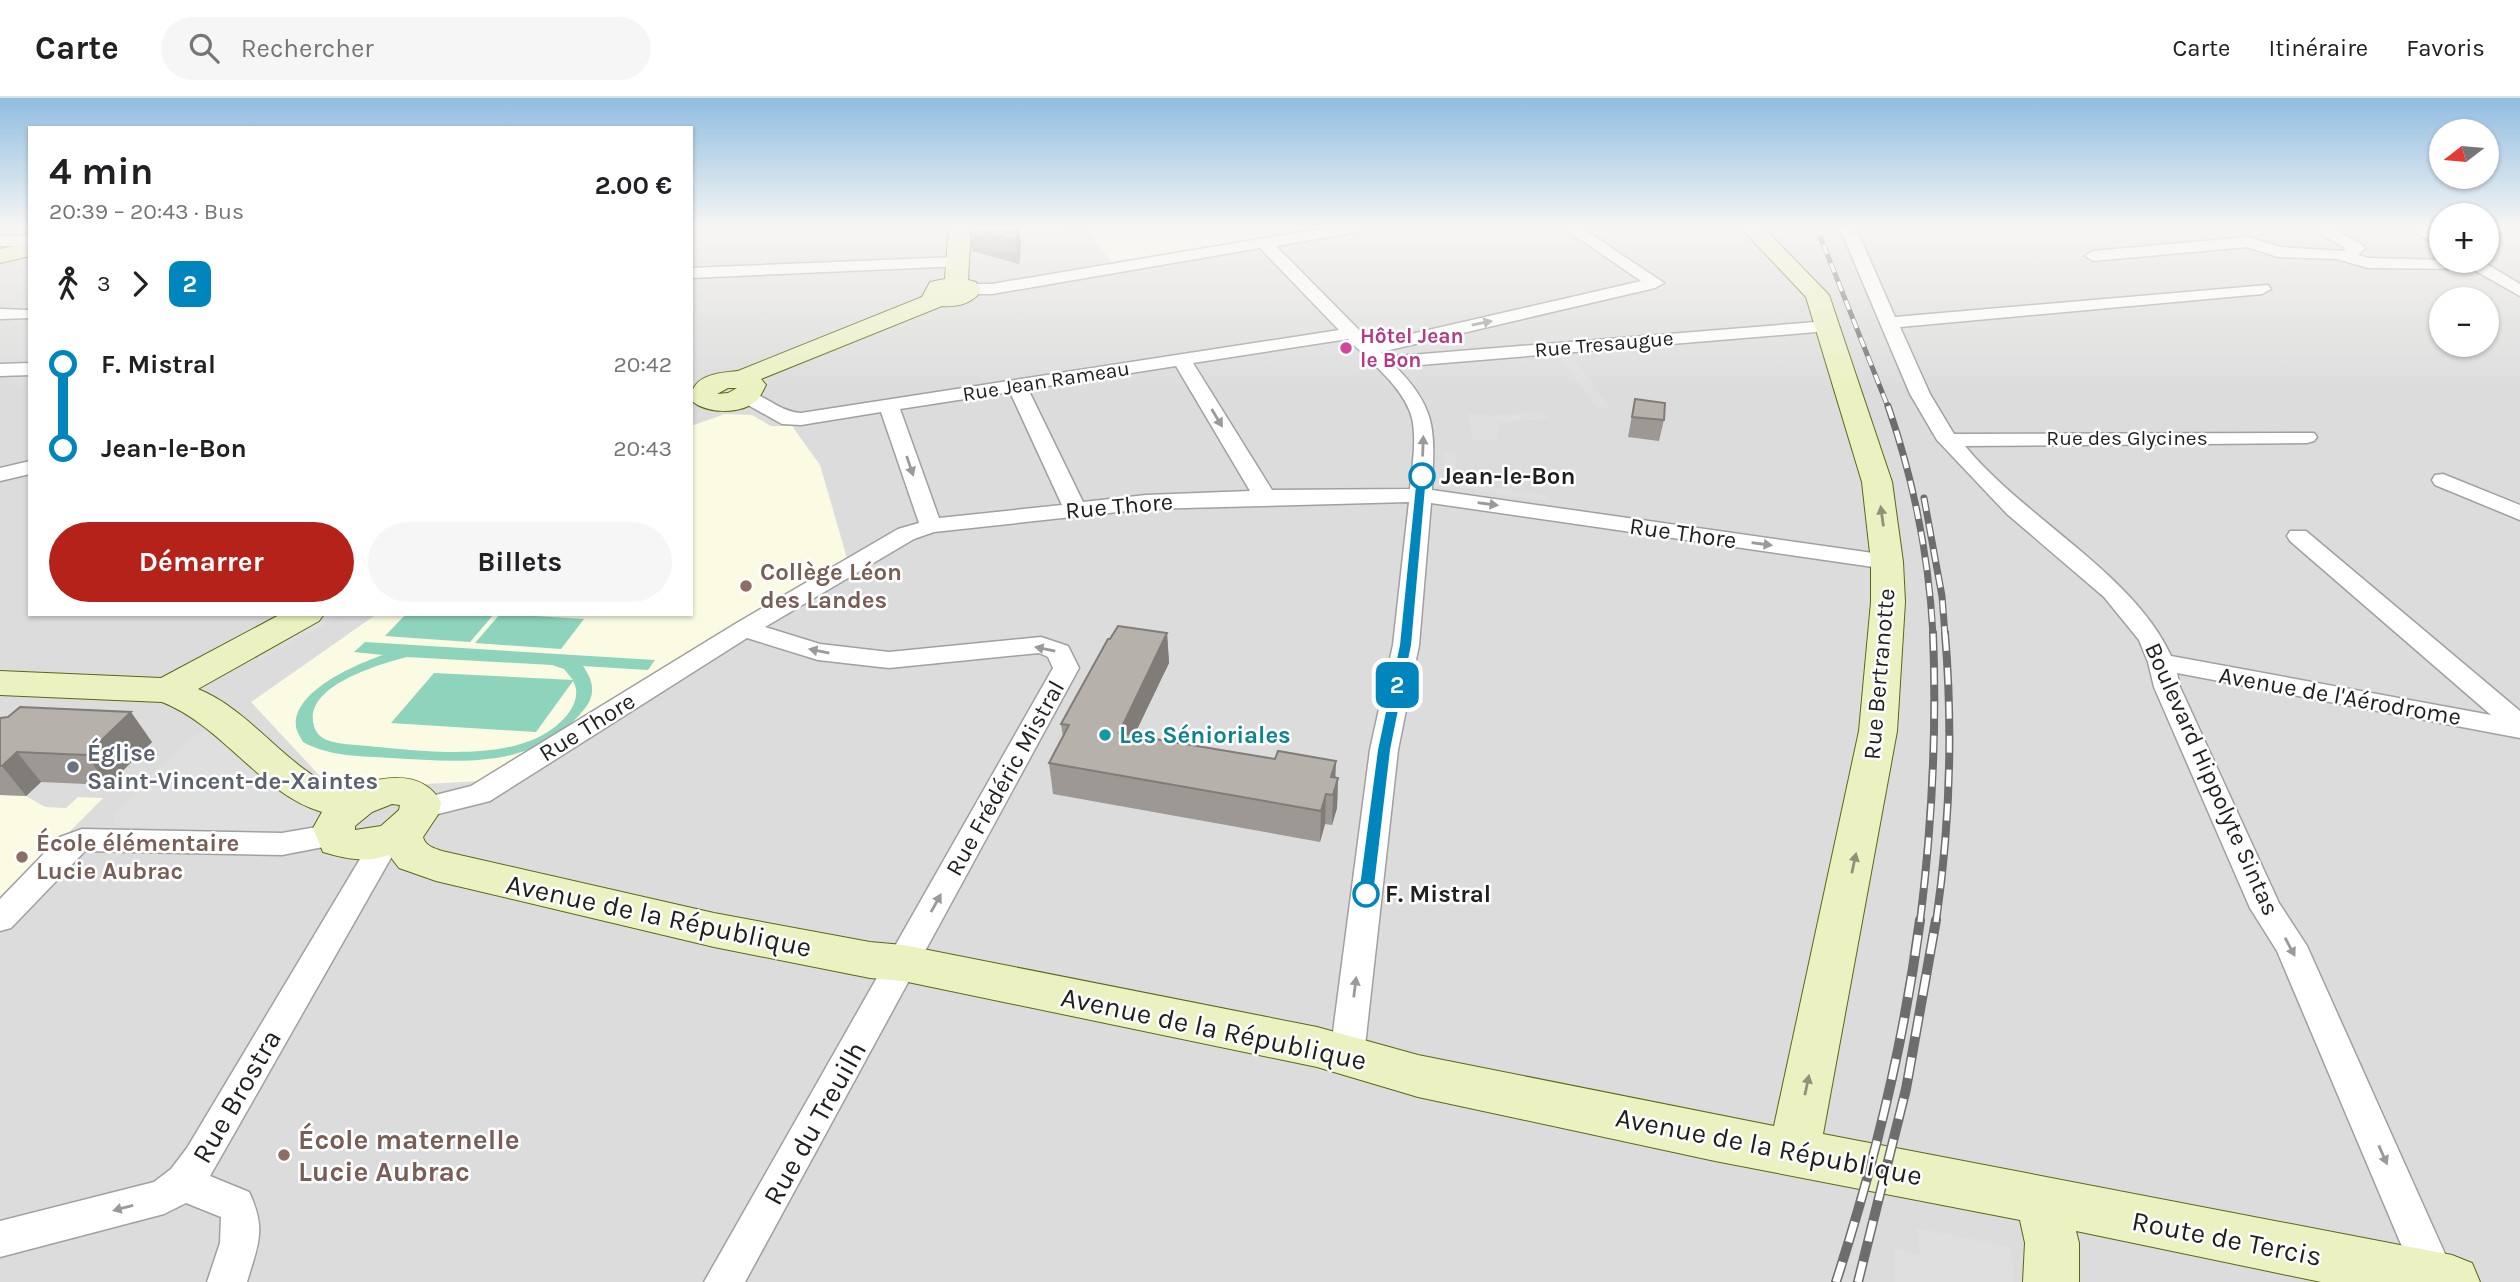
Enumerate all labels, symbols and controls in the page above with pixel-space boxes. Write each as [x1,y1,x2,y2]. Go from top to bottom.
search box [161,17,651,80]
text: Carte [35,29,119,67]
icon: search [185,29,223,67]
text: Rechercher [241,33,374,64]
text: Carte [2172,34,2230,62]
text: Itinéraire [2268,34,2368,62]
text: Favoris [2406,34,2485,62]
north arrow [2429,119,2499,189]
map controls [2429,119,2499,357]
text: 4 min [49,149,153,194]
text: 2.00 € [595,170,672,201]
text: 20:39 – 20:43 · Bus [49,198,244,225]
button: + [2429,203,2499,273]
icon: walk [49,265,87,303]
icon: forward [121,265,159,303]
text: 3 [97,270,111,297]
text: 2 [183,270,197,298]
button: − [2429,287,2499,357]
one-way arrow [1471,317,1493,328]
place label: Hôtel Jean le Bon [1360,324,1464,372]
street label: Rue Tresaugue [1534,326,1674,362]
marker: Hôtel Jean le Bon [1338,340,1354,356]
text: F. Mistral [101,349,216,380]
text: 20:42 [614,351,672,378]
street label: Rue Jean Rameau [961,356,1131,406]
one-way arrow [1211,409,1224,428]
street label: Rue des Glycines [2046,426,2208,450]
text: Jean-le-Bon [101,433,247,464]
text: 20:43 [613,435,672,462]
one-way arrow [1418,435,1429,457]
one-way arrow [905,456,916,477]
place label: Jean-le-Bon [1441,462,1575,490]
marker: Jean-le-Bon [1409,463,1435,489]
street label: Rue Thore [1064,487,1174,525]
one-way arrow [1478,499,1500,510]
one-way arrow [1876,504,1887,526]
street label: Rue Thore [1628,512,1738,554]
button: Démarrer [49,522,354,602]
button: Billets [368,522,672,602]
one-way arrow [1751,539,1773,550]
place label: Collège Léon des Landes [760,558,902,614]
marker: Collège Léon des Landes [738,578,754,594]
street label: Rue Bertranotte [1858,587,1900,761]
street label: Boulevard Hippolyte Sintas [2139,638,2285,920]
one-way arrow [1034,643,1056,654]
one-way arrow [808,645,830,656]
street label: Avenue de l'Aérodrome [2217,661,2463,731]
line badge: 2 [1374,662,1420,708]
text: 2 [1390,671,1404,699]
street label: Rue Frédéric Mistral [940,675,1070,881]
street label: Rue Thore [534,687,640,767]
place label: Les Sénioriales [1119,721,1291,749]
marker: Les Sénioriales [1097,727,1113,743]
place label: Église Saint-Vincent-de-Xaintes [87,737,378,795]
marker: Église Saint-Vincent-de-Xaintes [65,759,81,775]
place label: École élémentaire Lucie Aubrac [36,827,239,885]
marker: École élémentaire Lucie Aubrac [14,849,30,865]
one-way arrow [1848,852,1859,874]
street label: Avenue de la République [503,867,815,964]
place label: F. Mistral [1385,880,1491,908]
marker: F. Mistral [1353,881,1379,907]
one-way arrow [930,894,942,913]
one-way arrow [2284,937,2296,957]
one-way arrow [1350,976,1361,998]
street label: Avenue de la République [1058,980,1370,1077]
street label: Rue Brostra [185,1024,288,1169]
street label: Rue du Treuilh [756,1036,873,1211]
one-way arrow [1802,1074,1813,1096]
street label: Avenue de la République [1613,1101,1925,1192]
place label: École maternelle Lucie Aubrac [298,1122,520,1188]
one-way arrow [2378,1144,2389,1165]
marker: École maternelle Lucie Aubrac [276,1147,292,1163]
one-way arrow [112,1203,134,1214]
street label: Route de Tercis [2129,1204,2325,1273]

